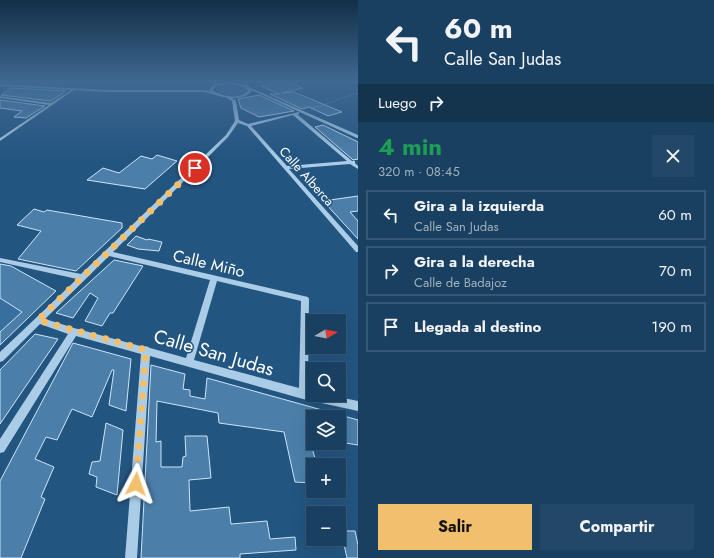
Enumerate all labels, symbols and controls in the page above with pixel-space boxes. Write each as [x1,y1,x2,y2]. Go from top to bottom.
text: 60 m [444,8,513,49]
icon: left [378,16,430,68]
text: Calle San Judas [444,46,561,72]
text: Luego [378,92,417,114]
icon: right [425,92,447,114]
text: 4 min [378,129,442,164]
button: close [652,135,694,177]
street label: Calle Alberca [275,142,338,210]
pin [178,151,212,185]
icon: arrive [184,157,206,179]
text: 320 m · 08:45 [378,162,460,181]
text: Gira a la izquierda [414,195,544,217]
icon: left [380,204,402,226]
text: 60 m [658,204,692,226]
text: Calle San Judas [414,217,499,236]
street label: Calle Miño [171,244,247,283]
text: Gira a la derecha [414,251,535,273]
icon: right [380,260,402,282]
text: 70 m [659,260,692,282]
text: Calle de Badajoz [414,273,507,292]
north arrow [306,314,346,354]
map controls [306,314,346,546]
icon: arrive [380,316,402,338]
text: Llegada al destino [414,316,541,338]
text: 190 m [651,316,692,338]
street label: Calle San Judas [151,322,277,383]
button: search [306,362,346,402]
button: layers [306,410,346,450]
button: + [306,458,346,498]
position arrow [115,463,157,505]
button: Salir [378,504,532,550]
button: Compartir [540,504,694,550]
button: − [306,506,346,546]

